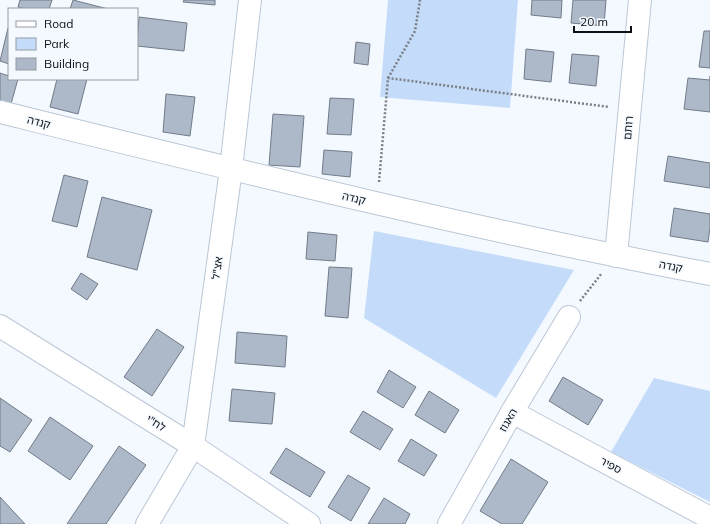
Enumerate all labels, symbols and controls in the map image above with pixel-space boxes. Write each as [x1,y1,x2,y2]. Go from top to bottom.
legend [8,8,138,80]
scale bar [574,8,631,34]
text: 20 m [580,14,608,29]
text: Road [44,16,73,31]
text: Park [44,36,70,51]
text: Building [44,56,89,71]
street label: קנדה [26,112,52,132]
street label: רותם [620,115,636,141]
street label: קנדה [341,189,367,208]
street label: אצ"ל [208,256,226,280]
street label: קנדה [658,257,684,275]
street label: האגוז [496,406,520,434]
street label: לח"י [144,412,169,435]
street label: ספיר [598,454,624,476]

